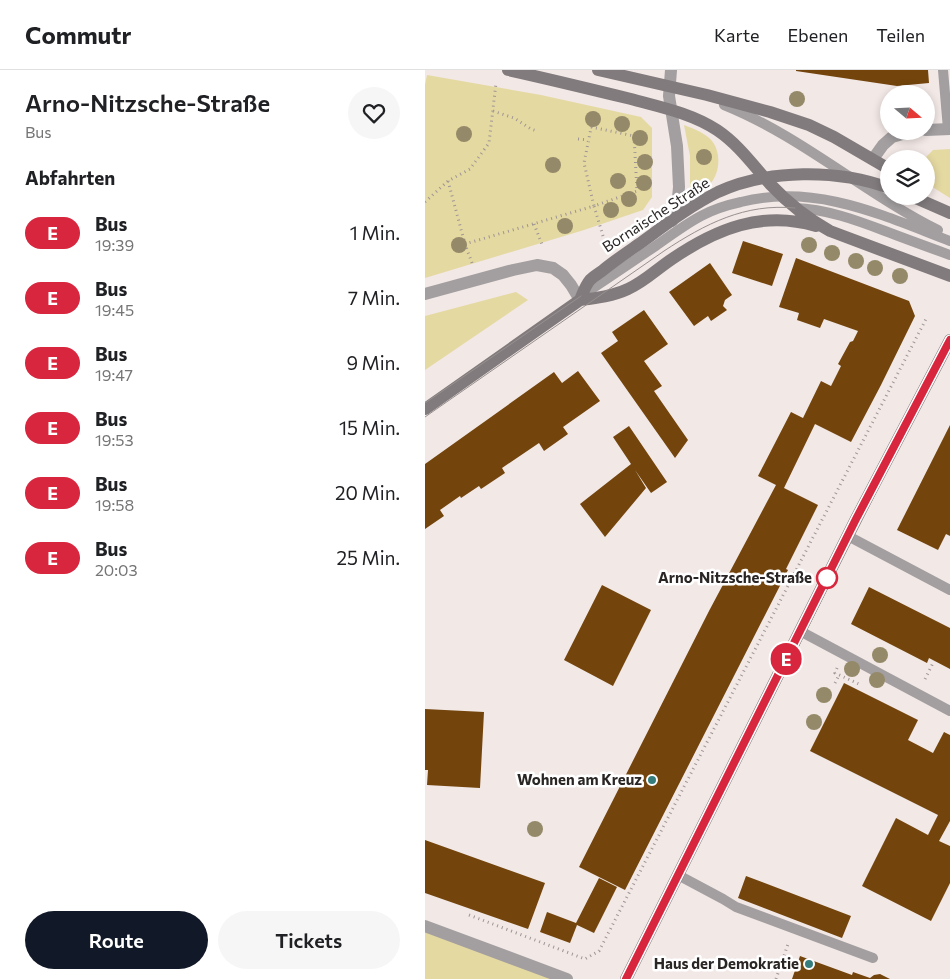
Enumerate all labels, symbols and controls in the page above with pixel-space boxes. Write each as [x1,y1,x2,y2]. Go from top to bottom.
text: Commutr [25,20,131,49]
text: Karte [714,24,759,46]
text: Ebenen [787,24,848,46]
text: Teilen [876,24,925,46]
north arrow [880,85,935,140]
map controls [880,85,935,205]
button: heart [348,87,400,139]
text: Arno-Nitzsche-Straße [25,88,270,117]
text: Bus [25,122,52,141]
button: layers [880,150,935,205]
text: Abfahrten [25,166,115,189]
street label: Bornaische Straße [599,173,712,255]
text: Bus [95,212,127,235]
text: 1 Min. [350,221,400,244]
text: E [47,222,58,244]
text: 19:39 [95,235,134,254]
text: Bus [95,277,127,300]
text: 7 Min. [348,286,400,309]
text: E [47,287,58,309]
text: 19:45 [95,300,134,319]
text: Bus [95,342,127,365]
text: 9 Min. [346,351,400,374]
text: E [47,352,58,374]
text: 19:47 [95,365,133,384]
text: Bus [95,407,127,430]
text: 15 Min. [339,416,400,439]
text: E [47,417,58,439]
text: 19:53 [95,430,134,449]
text: Bus [95,472,127,495]
text: 20 Min. [335,481,400,504]
text: E [47,482,58,504]
text: 19:58 [95,495,134,514]
text: Bus [95,537,127,560]
text: 25 Min. [336,546,400,569]
text: E [47,547,58,569]
text: 20:03 [95,560,138,579]
marker: Arno-Nitzsche-Straße [816,567,838,589]
place label: Arno-Nitzsche-Straße [658,568,812,586]
line badge: E [770,643,802,675]
text: E [781,648,791,670]
place label: Wohnen am Kreuz [517,770,642,788]
marker: Wohnen am Kreuz [646,774,658,786]
button: Route [25,911,208,969]
button: Tickets [218,911,400,969]
place label: Haus der Demokratie [654,954,799,972]
marker: Haus der Demokratie [803,958,815,970]

